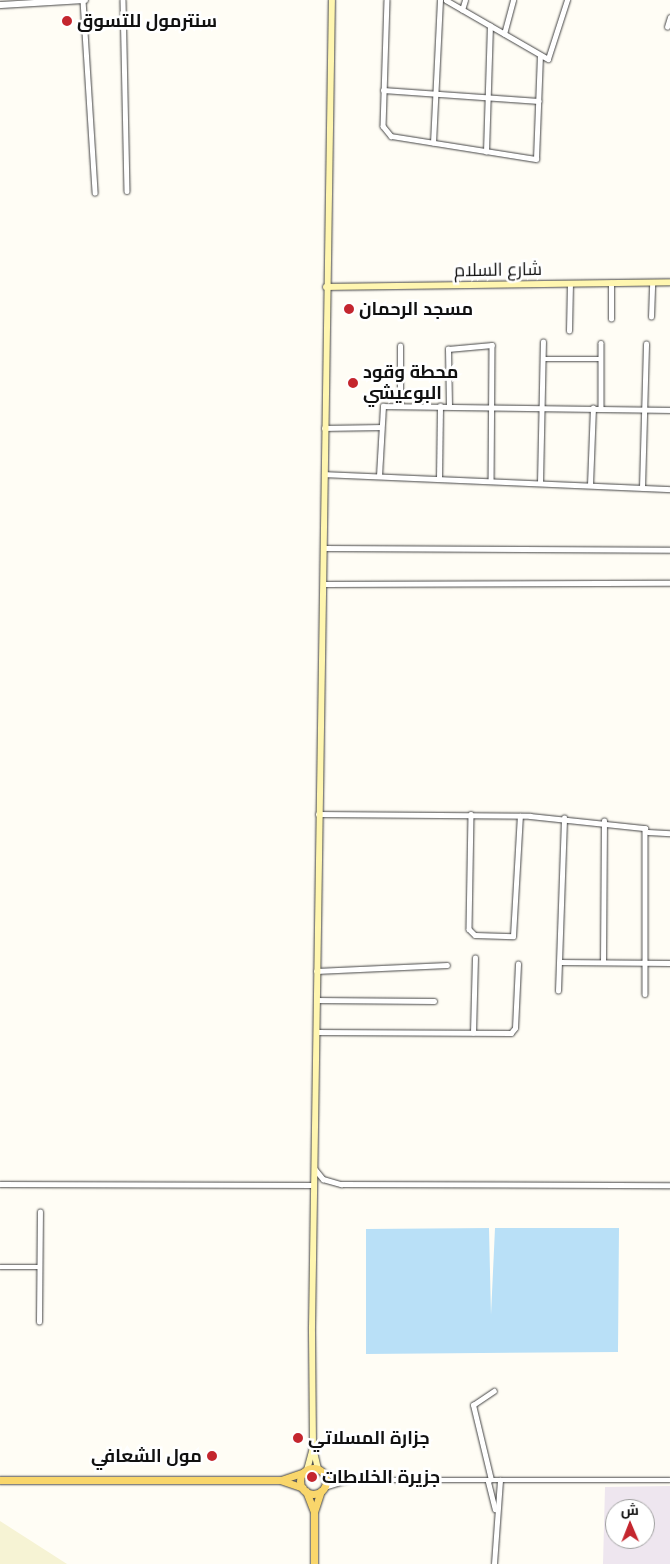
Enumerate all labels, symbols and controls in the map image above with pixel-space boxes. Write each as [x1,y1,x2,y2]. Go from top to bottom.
place label: سنترمول للتسوق [77,10,217,32]
marker: سنترمول للتسوق [61,15,73,27]
street label: شارع السلام [454,258,542,282]
place label: مسجد الرحمان [359,298,473,320]
marker: مسجد الرحمان [343,303,355,315]
place label: محطة وقود البوعيشي [363,362,458,404]
marker: محطة وقود البوعيشي [347,377,359,389]
place label: جزارة المسلاتي [308,1427,430,1449]
marker: جزارة المسلاتي [292,1432,304,1444]
place label: مول الشعافي [91,1445,202,1467]
marker: مول الشعافي [206,1450,218,1462]
place label: جزيرة الخلاطات [322,1466,440,1488]
marker: جزيرة الخلاطات [306,1471,318,1483]
north arrow [605,1499,655,1549]
text: ش [621,1501,639,1519]

